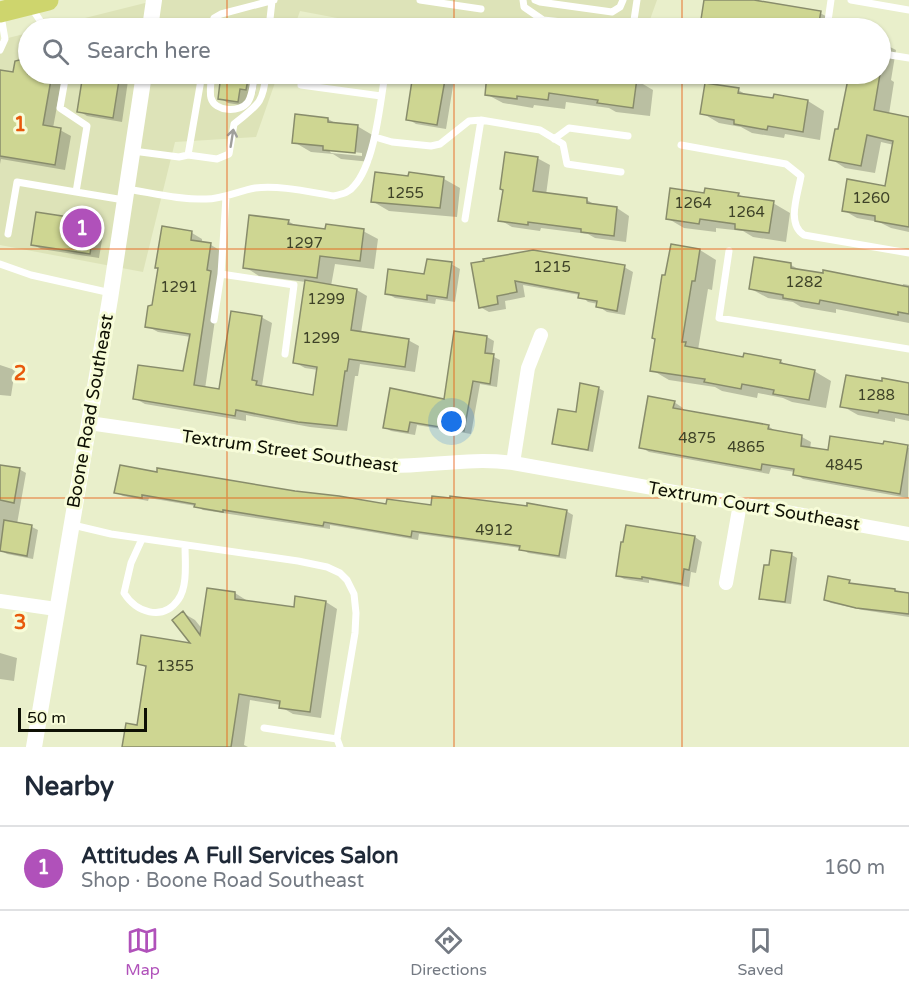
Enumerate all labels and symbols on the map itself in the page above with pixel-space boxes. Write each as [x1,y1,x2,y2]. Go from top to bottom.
text: 1 [14,113,26,137]
one-way arrow [226,129,237,149]
house number: 1255 [386,184,424,202]
house number: 1260 [852,189,890,207]
house number: 1264 [674,194,712,212]
house number: 1264 [727,203,765,221]
pin: 1 [62,206,101,250]
house number: 1297 [285,234,323,252]
house number: 1215 [533,258,571,276]
house number: 1282 [785,273,823,291]
house number: 1291 [160,278,198,296]
house number: 1299 [307,290,345,308]
street label: Boone Road Southeast [62,312,118,510]
house number: 1299 [302,329,340,347]
text: 2 [14,362,26,386]
house number: 1288 [857,386,895,404]
your location [437,407,466,436]
street label: Textrum Street Southeast [180,425,400,477]
house number: 4875 [678,429,716,447]
house number: 4865 [727,438,765,456]
house number: 4845 [825,456,863,474]
street label: Textrum Court Southeast [646,477,862,535]
house number: 4912 [475,521,513,539]
text: 3 [14,611,26,635]
house number: 1355 [156,657,194,675]
scale bar [18,705,147,732]

